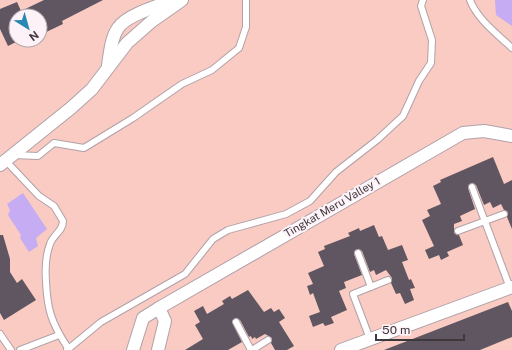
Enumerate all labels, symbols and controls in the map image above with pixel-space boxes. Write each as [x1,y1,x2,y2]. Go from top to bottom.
north arrow [8,8,48,48]
text: N [27,29,41,43]
street label: Tingkat Meru Valley 1 [282,175,382,239]
scale bar [376,316,464,342]
text: 50 m [382,323,410,337]

